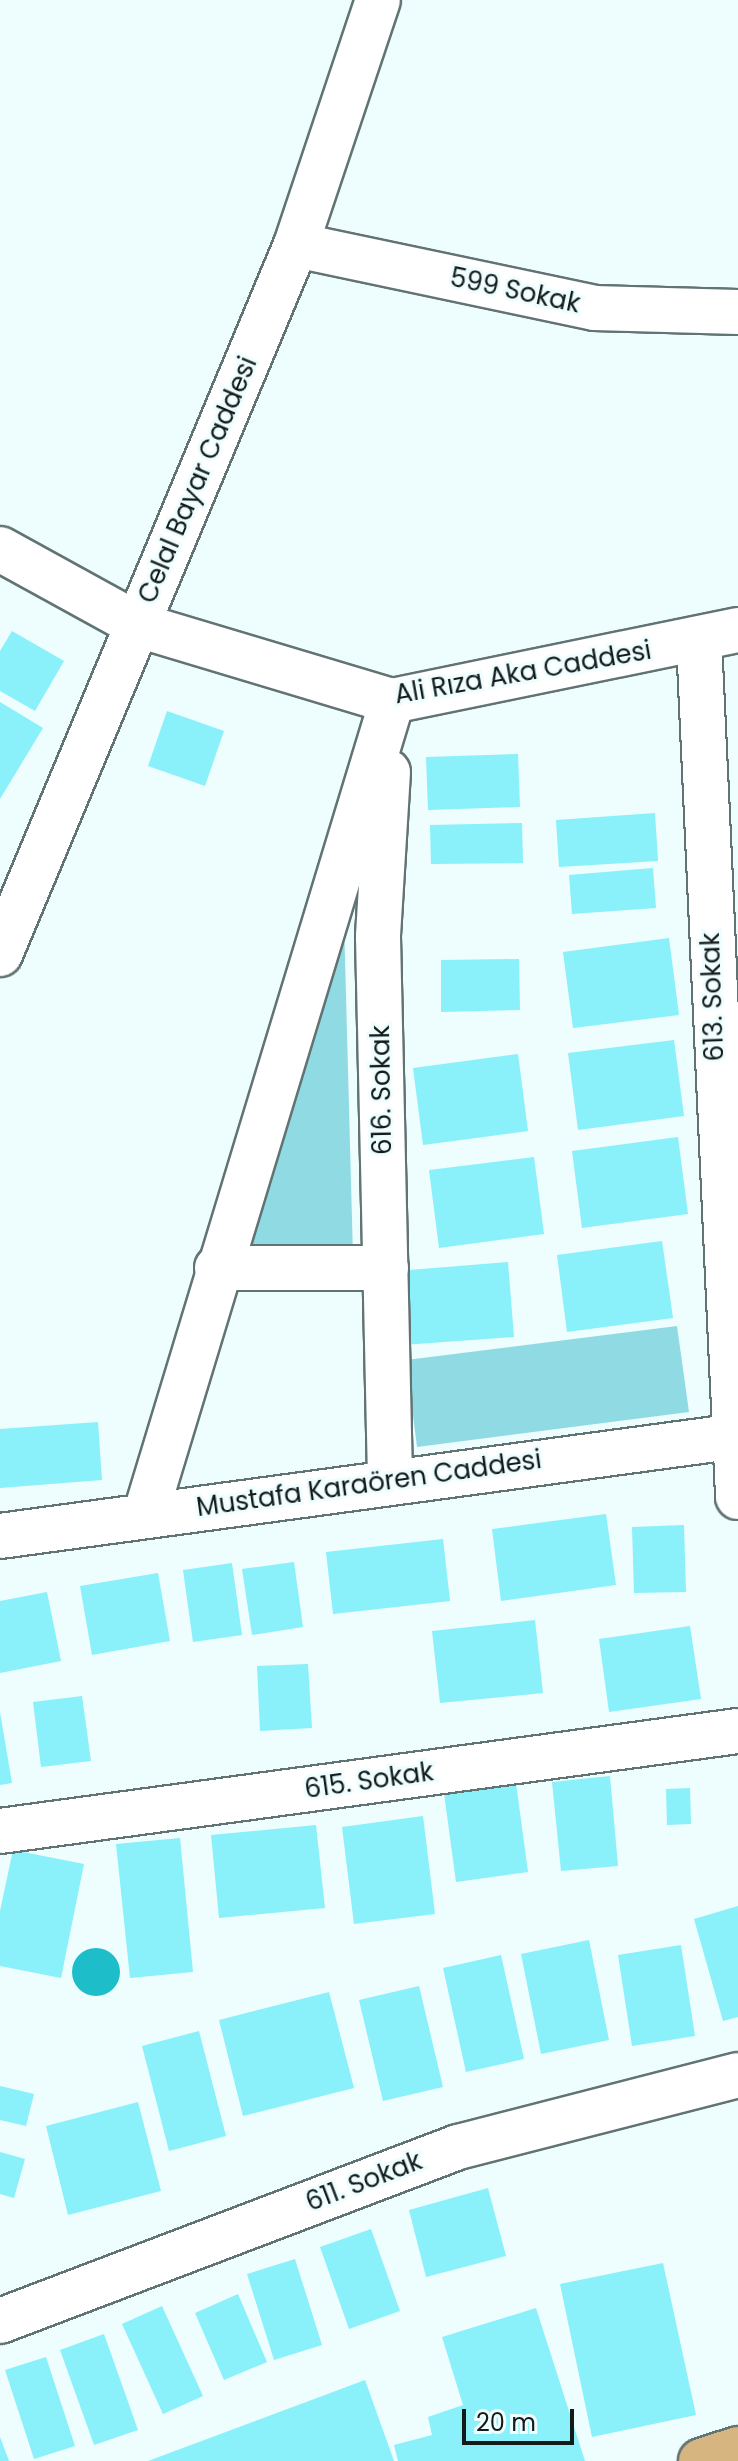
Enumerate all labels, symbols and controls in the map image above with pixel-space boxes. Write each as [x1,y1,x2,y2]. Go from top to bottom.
street label: 599 Sokak [447,262,583,320]
street label: Celal Bayar Caddesi [132,352,264,608]
street label: Ali Rıza Aka Caddesi [392,635,654,711]
street label: 613. Sokak [695,932,731,1062]
street label: 616. Sokak [365,1025,399,1155]
street label: Mustafa Karaören Caddesi [194,1444,544,1524]
street label: 615. Sokak [303,1757,435,1805]
street label: 611. Sokak [302,2146,426,2218]
scale bar [466,2393,578,2443]
text: 20 m [476,2406,536,2439]

